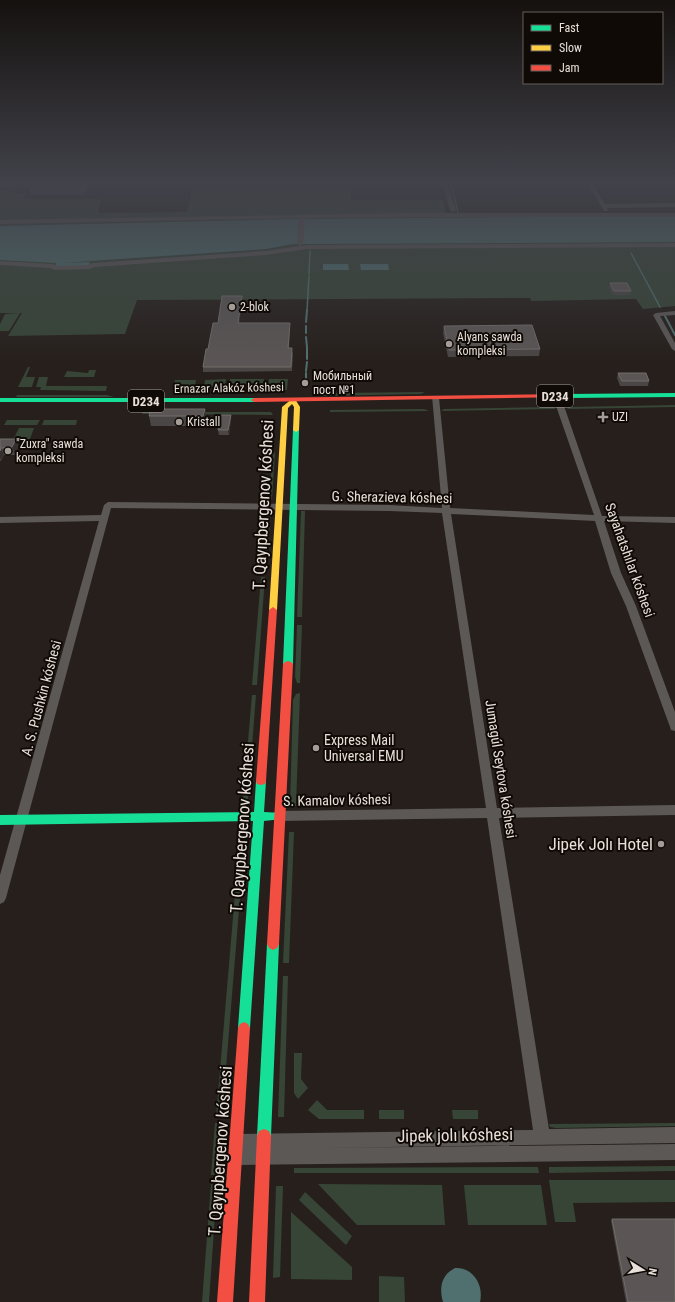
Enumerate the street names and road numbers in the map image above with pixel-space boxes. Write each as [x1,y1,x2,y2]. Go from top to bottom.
street label: Ernazar Alakóz kóshesi [174,380,284,396]
road number: D234 [537,385,573,407]
road number: D234 [128,390,164,412]
street label: T. Qayıpbergenov kóshesi [249,419,277,591]
street label: G. Sherazieva kóshesi [331,488,453,506]
street label: Sayahatshılar kóshesi [602,501,658,619]
street label: A. S. Pushkin kóshesi [18,638,64,758]
street label: Jumagúl Seytova kóshesi [482,699,520,839]
street label: T. Qayıpbergenov kóshesi [226,742,258,914]
street label: S. Kamalov kóshesi [283,791,391,809]
street label: T. Qayıpbergenov kóshesi [204,1065,236,1237]
street label: Jipek jolı kóshesi [397,1124,513,1146]

